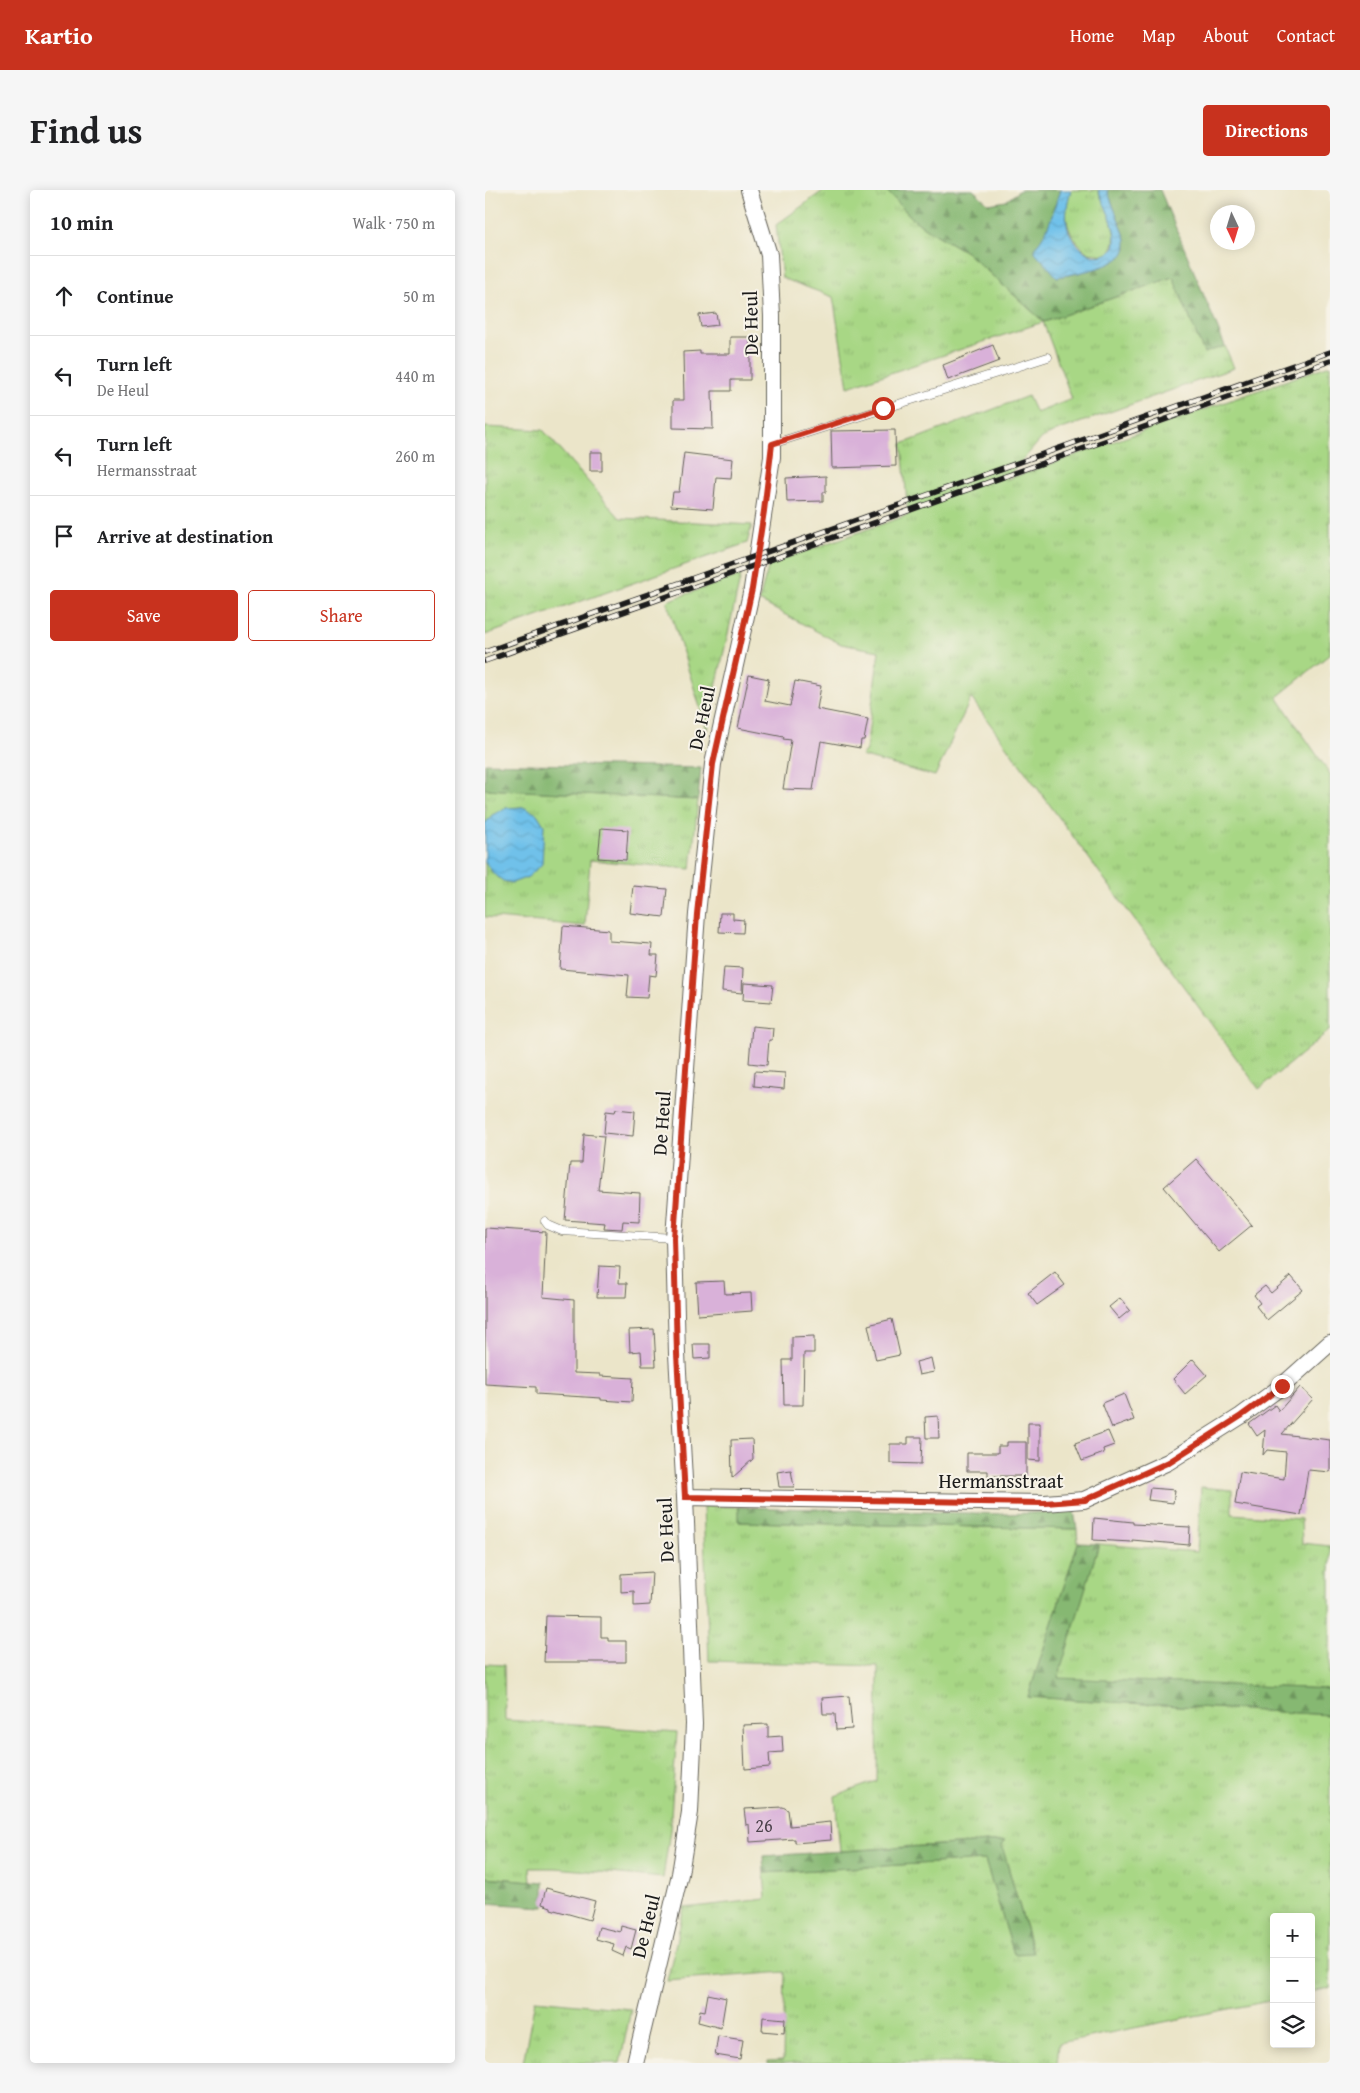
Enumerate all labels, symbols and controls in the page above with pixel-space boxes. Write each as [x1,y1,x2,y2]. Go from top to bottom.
text: Kartio [25,18,93,53]
text: Home [1070,22,1114,49]
text: Map [1142,22,1175,49]
text: About [1203,22,1249,49]
text: Contact [1277,22,1335,49]
text: Find us [30,105,143,156]
button: Directions [1203,105,1330,156]
north arrow [1210,205,1255,250]
text: 10 min [50,207,113,238]
text: Walk · 750 m [352,211,435,235]
icon: ahead [50,282,78,310]
text: Continue [97,282,174,310]
text: 50 m [403,284,435,308]
street label: De Heul [735,290,765,356]
text: Turn left [97,350,172,378]
icon: left [50,362,78,390]
text: 440 m [395,364,435,388]
text: De Heul [97,378,149,402]
route start [872,397,895,420]
text: Turn left [97,430,172,458]
icon: left [50,442,78,470]
text: 260 m [395,444,435,468]
text: Hermansstraat [97,458,197,482]
icon: arrive [50,522,78,550]
text: Arrive at destination [97,522,273,550]
button: Save [50,590,238,641]
button: Share [248,590,435,641]
street label: De Heul [680,683,722,753]
street label: De Heul [644,1089,678,1156]
route end [1271,1375,1294,1398]
street label: Hermansstraat [939,1466,1063,1495]
street label: De Heul [649,1497,681,1563]
house number: 26 [755,1812,773,1839]
street label: De Heul [623,1891,667,1961]
map controls [1270,1913,1315,2048]
button: + [1270,1913,1315,1958]
button: − [1270,1958,1315,2003]
button: layers [1270,2003,1315,2048]

